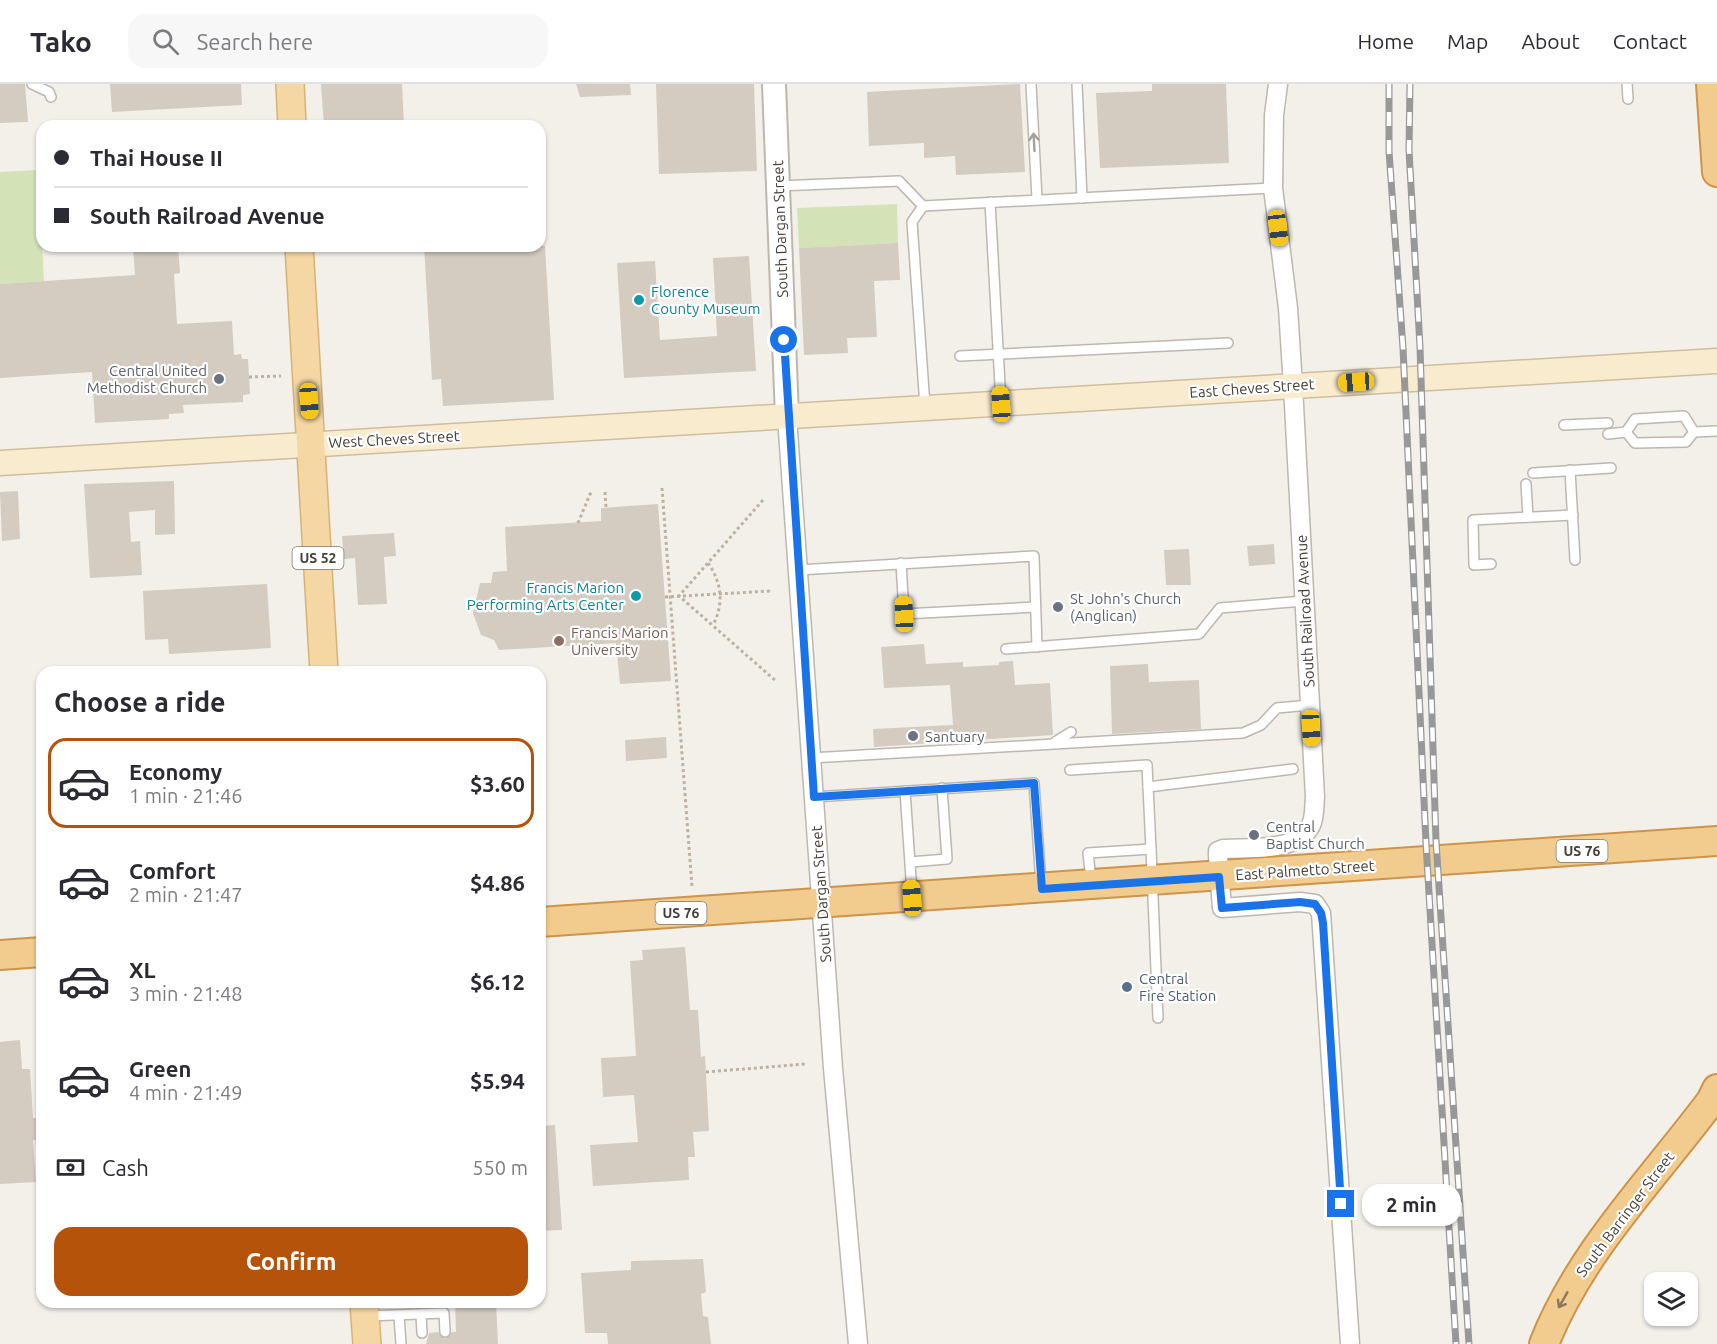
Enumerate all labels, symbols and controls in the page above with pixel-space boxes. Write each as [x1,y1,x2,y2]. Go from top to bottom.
search box [128,14,548,68]
icon: search [149,25,182,58]
text: Tako [30,26,92,57]
text: Search here [197,29,313,54]
text: Home [1357,29,1414,53]
text: Map [1447,29,1488,53]
text: About [1521,29,1580,53]
text: Contact [1613,29,1687,53]
one-way arrow [1028,132,1039,152]
text: Thai House II [90,145,223,170]
street label: South Dargan Street [769,160,791,298]
text: South Railroad Avenue [90,203,325,228]
car [1267,209,1289,247]
place label: Florence County Museum [651,283,761,317]
marker: Florence County Museum [632,293,646,307]
route start [770,326,797,353]
place label: Central United Methodist Church [87,362,207,396]
marker: Central United Methodist Church [212,372,226,386]
car [1337,372,1375,392]
street label: East Cheves Street [1189,375,1315,401]
car [299,382,319,420]
car [991,385,1011,423]
street label: West Cheves Street [328,427,460,451]
street label: South Railroad Avenue [1293,534,1317,688]
road number: US 52 [292,547,344,569]
place label: Francis Marion Performing Arts Center [467,579,624,613]
marker: Francis Marion Performing Arts Center [629,589,643,603]
place label: St John's Church (Anglican) [1070,590,1181,624]
car [894,596,914,632]
marker: St John's Church (Anglican) [1051,600,1065,614]
place label: Francis Marion University [571,624,669,658]
marker: Francis Marion University [552,634,566,648]
text: Choose a ride [54,687,226,717]
car [1301,710,1321,746]
place label: Santuary [925,728,985,745]
marker: Santuary [906,729,920,743]
icon: car [57,756,111,810]
text: Economy [129,759,222,784]
text: $3.60 [470,771,525,796]
text: 1 min · 21:46 [129,784,243,807]
place label: Central Baptist Church [1266,818,1365,852]
street label: South Dargan Street [808,825,834,963]
marker: Central Baptist Church [1247,828,1261,842]
road number: US 76 [1556,840,1608,862]
icon: car [57,855,111,909]
street label: East Palmetto Street [1235,857,1375,883]
text: Comfort [129,858,216,883]
text: $4.86 [470,870,525,895]
car [902,879,922,917]
text: 2 min · 21:47 [129,883,243,906]
road number: US 76 [656,902,706,924]
icon: car [57,954,111,1008]
text: XL [129,957,156,982]
text: $6.12 [470,969,525,994]
place label: Central Fire Station [1139,970,1216,1004]
marker: Central Fire Station [1120,980,1134,994]
text: 3 min · 21:48 [129,982,243,1005]
icon: car [57,1053,111,1107]
text: Green [129,1056,191,1081]
text: $5.94 [470,1068,525,1093]
text: 4 min · 21:49 [129,1081,243,1104]
street label: South Barringer Street [1573,1148,1678,1280]
icon: cash [54,1151,87,1184]
text: Cash [102,1155,149,1180]
text: 550 m [472,1156,528,1179]
callout: 2 min [1362,1183,1461,1225]
route end [1327,1190,1354,1217]
text: 2 min [1386,1193,1437,1216]
button: Confirm [54,1227,528,1296]
map controls [1644,1272,1698,1326]
button: layers [1644,1272,1698,1326]
one-way arrow [1557,1290,1568,1308]

